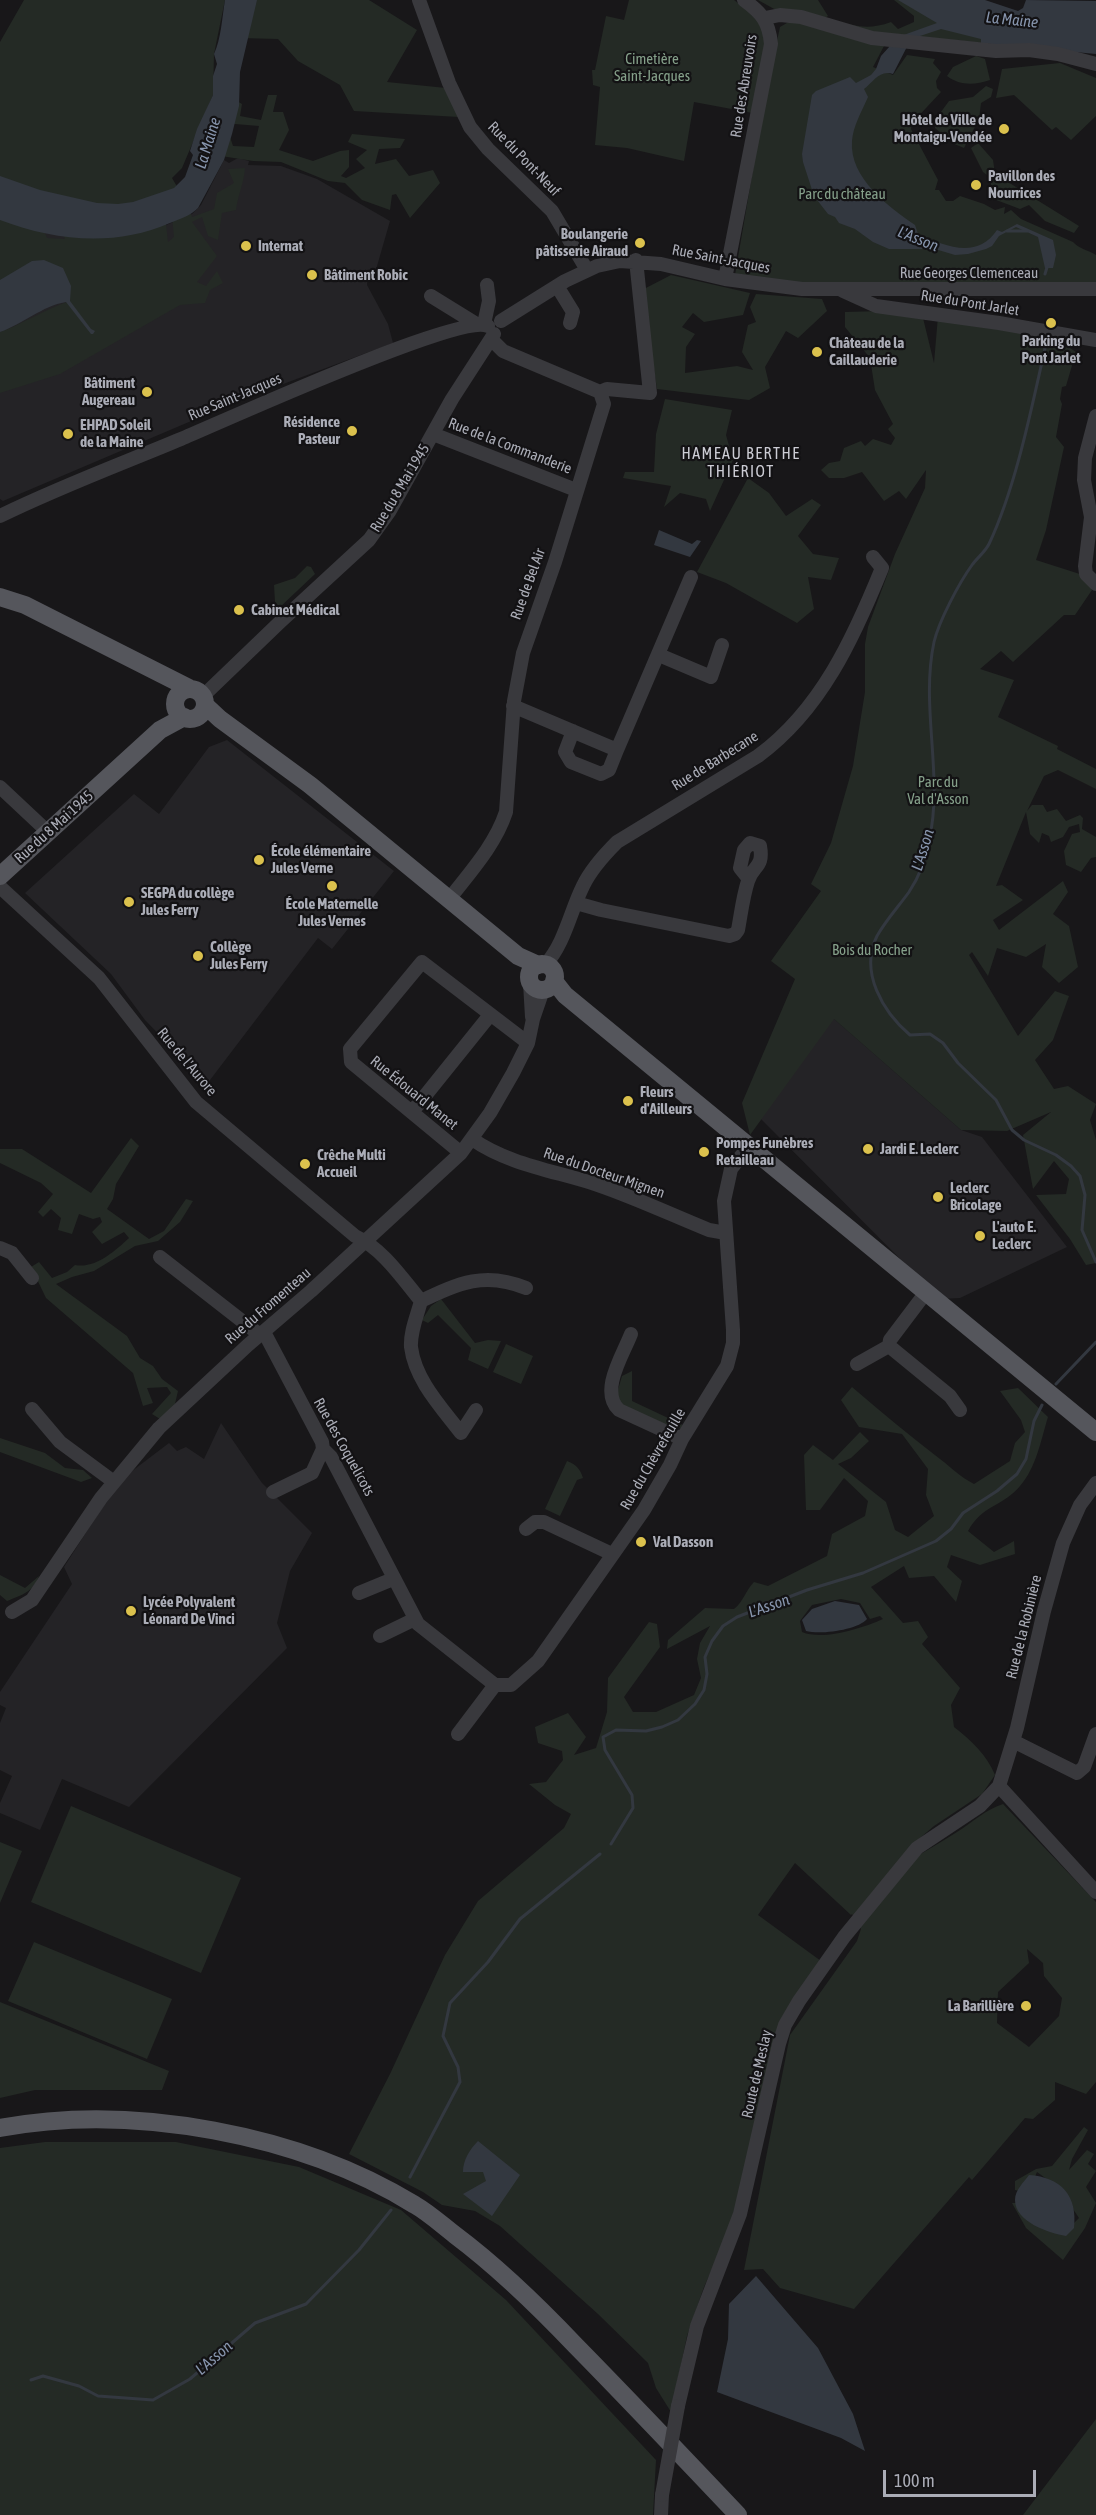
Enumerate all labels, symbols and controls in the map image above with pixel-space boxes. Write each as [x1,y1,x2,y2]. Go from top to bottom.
water label: La Maine [985,8,1039,32]
street label: Rue des Abreuvoirs [727,33,761,139]
park label: Cimetière Saint-Jacques [614,50,690,85]
place label: Hôtel de Ville de Montaigu-Vendée [894,111,992,146]
water label: La Maine [191,115,225,171]
street label: Rue du Pont-Neuf [484,118,564,200]
marker: Hôtel de Ville de Montaigu-Vendée [997,122,1011,136]
place label: Pavillon des Nourrices [988,167,1055,202]
marker: Pavillon des Nourrices [969,178,983,192]
park label: Parc du château [798,185,886,203]
water label: L'Asson [895,222,941,256]
place label: Boulangerie pâtisserie Airaud [536,225,628,260]
marker: Boulangerie pâtisserie Airaud [633,236,647,250]
place label: Internat [258,237,303,255]
marker: Internat [239,239,253,253]
street label: Rue Saint-Jacques [670,241,772,277]
street label: Rue Georges Clemenceau [900,264,1038,282]
place label: Bâtiment Robic [324,266,408,284]
marker: Bâtiment Robic [305,268,319,282]
street label: Rue du Pont Jarlet [920,286,1020,320]
marker: Parking du Pont Jarlet [1044,316,1058,330]
place label: Parking du Pont Jarlet [1021,332,1081,367]
place label: Château de la Caillauderie [829,334,904,369]
marker: Château de la Caillauderie [810,345,824,359]
street label: Rue Saint-Jacques [186,369,284,425]
place label: Bâtiment Augereau [82,374,135,409]
marker: Bâtiment Augereau [140,385,154,399]
place label: Résidence Pasteur [283,413,340,448]
street label: Rue de la Commanderie [446,414,574,478]
place label: EHPAD Soleil de la Maine [80,416,151,451]
marker: Résidence Pasteur [345,424,359,438]
marker: EHPAD Soleil de la Maine [61,427,75,441]
street label: Rue du 8 Mai 1945 [367,441,433,535]
district label: HAMEAU BERTHE THIÉRIOT [681,444,801,482]
street label: Rue de Bel Air [507,546,549,622]
place label: Cabinet Médical [251,601,340,619]
marker: Cabinet Médical [232,603,246,617]
street label: Rue de Barbecane [668,727,762,795]
park label: Parc du Val d'Asson [907,773,969,808]
street label: Rue du 8 Mai 1945 [11,787,97,867]
water label: L'Asson [908,827,938,873]
place label: École élémentaire Jules Verne [271,842,371,877]
marker: École élémentaire Jules Verne [252,853,266,867]
marker: École Maternelle Jules Vernes [325,879,339,893]
place label: SEGPA du collège Jules Ferry [141,884,234,919]
marker: SEGPA du collège Jules Ferry [122,895,136,909]
place label: École Maternelle Jules Vernes [286,895,378,930]
place label: Collège Jules Ferry [210,938,268,973]
park label: Bois du Rocher [832,941,912,959]
marker: Collège Jules Ferry [191,949,205,963]
street label: Rue de l'Aurore [153,1024,221,1100]
street label: Rue Édouard Manet [367,1052,461,1134]
place label: Fleurs d'Ailleurs [640,1083,692,1118]
marker: Fleurs d'Ailleurs [621,1094,635,1108]
place label: Pompes Funèbres Retailleau [716,1134,813,1169]
place label: Jardi E. Leclerc [880,1140,959,1158]
marker: Jardi E. Leclerc [861,1142,875,1156]
street label: Rue du Docteur Mignen [541,1144,667,1202]
marker: Pompes Funèbres Retailleau [697,1145,711,1159]
place label: Crêche Multi Accueil [317,1146,386,1181]
marker: Crêche Multi Accueil [298,1157,312,1171]
place label: Leclerc Bricolage [950,1179,1001,1214]
marker: Leclerc Bricolage [931,1190,945,1204]
place label: L'auto E. Leclerc [992,1218,1036,1253]
marker: L'auto E. Leclerc [973,1229,987,1243]
street label: Rue du Fromenteau [222,1264,314,1348]
street label: Rue des Coquelicots [310,1395,378,1499]
street label: Rue du Chèvrefeuille [617,1405,689,1513]
place label: Val Dasson [653,1533,713,1551]
marker: Val Dasson [634,1535,648,1549]
street label: Rue de la Robinière [1002,1573,1046,1681]
water label: L'Asson [746,1590,792,1622]
place label: Lycée Polyvalent Léonard De Vinci [143,1593,235,1628]
marker: Lycée Polyvalent Léonard De Vinci [124,1604,138,1618]
place label: La Barillière [948,1997,1014,2015]
marker: La Barillière [1019,1999,1033,2013]
street label: Route de Meslay [738,2028,776,2120]
water label: L'Asson [192,2337,236,2379]
scale bar [886,2458,1039,2496]
text: 100 m [894,2470,935,2491]

